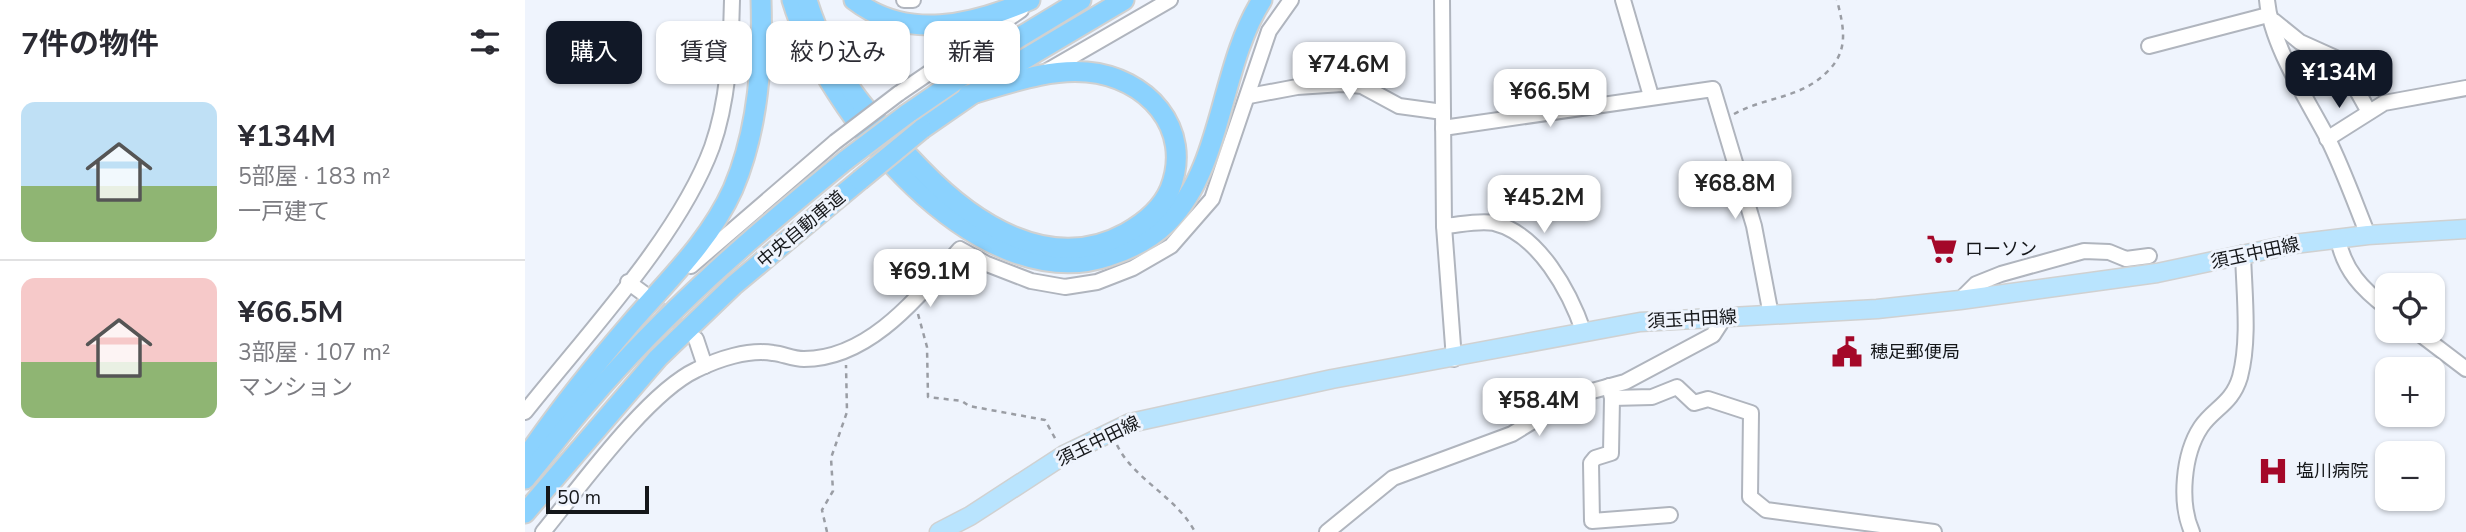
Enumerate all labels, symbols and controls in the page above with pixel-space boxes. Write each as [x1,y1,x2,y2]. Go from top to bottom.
chip: 購入 [546,21,642,84]
chip: 賃貸 [656,21,752,84]
chip: 絞り込み [766,21,910,84]
chip: 新着 [924,21,1020,84]
icon: filters [466,23,504,61]
text: 7件の物件 [21,24,159,65]
pin: ¥74.6M [1292,42,1406,102]
text: ¥74.6M [1309,49,1389,80]
pin: ¥134M [2290,50,2388,110]
text: ¥134M [2301,57,2377,88]
pin: ¥66.5M [1493,69,1607,129]
text: ¥66.5M [1510,76,1590,107]
text: ¥134M [238,116,336,157]
icon: home [77,130,161,214]
text: 5部屋 · 183 m² [238,161,391,192]
pin: ¥68.8M [1678,162,1792,221]
text: ¥68.8M [1695,168,1775,199]
pin: ¥45.2M [1487,176,1601,235]
text: ¥45.2M [1504,182,1584,213]
street label: 中央自動車道 [752,185,850,273]
text: 一戸建て [238,196,330,227]
supermarket icon: ローソン [1925,232,1959,266]
street label: 須玉中田線 [2208,232,2302,274]
place label: ローソン [1965,237,2037,261]
pin: ¥69.1M [873,250,987,309]
text: ¥69.1M [890,256,970,287]
map controls [2375,273,2445,511]
button: locate [2375,273,2445,343]
text: ¥66.5M [238,292,343,333]
street label: 須玉中田線 [1646,305,1738,333]
icon: home [77,306,161,390]
public building icon: 穂足郵便局 [1830,335,1864,369]
text: 3部屋 · 107 m² [238,337,391,368]
place label: 穂足郵便局 [1870,340,1960,364]
button: + [2375,357,2445,427]
text: マンション [238,372,353,403]
pin: ¥58.4M [1482,378,1596,438]
text: ¥58.4M [1499,385,1579,416]
street label: 須玉中田線 [1052,410,1144,472]
button: − [2375,441,2445,511]
hospital icon: 塩川病院 [2256,454,2290,488]
place label: 塩川病院 [2296,459,2368,483]
scale bar [546,483,649,515]
text: 50 m [557,485,601,511]

